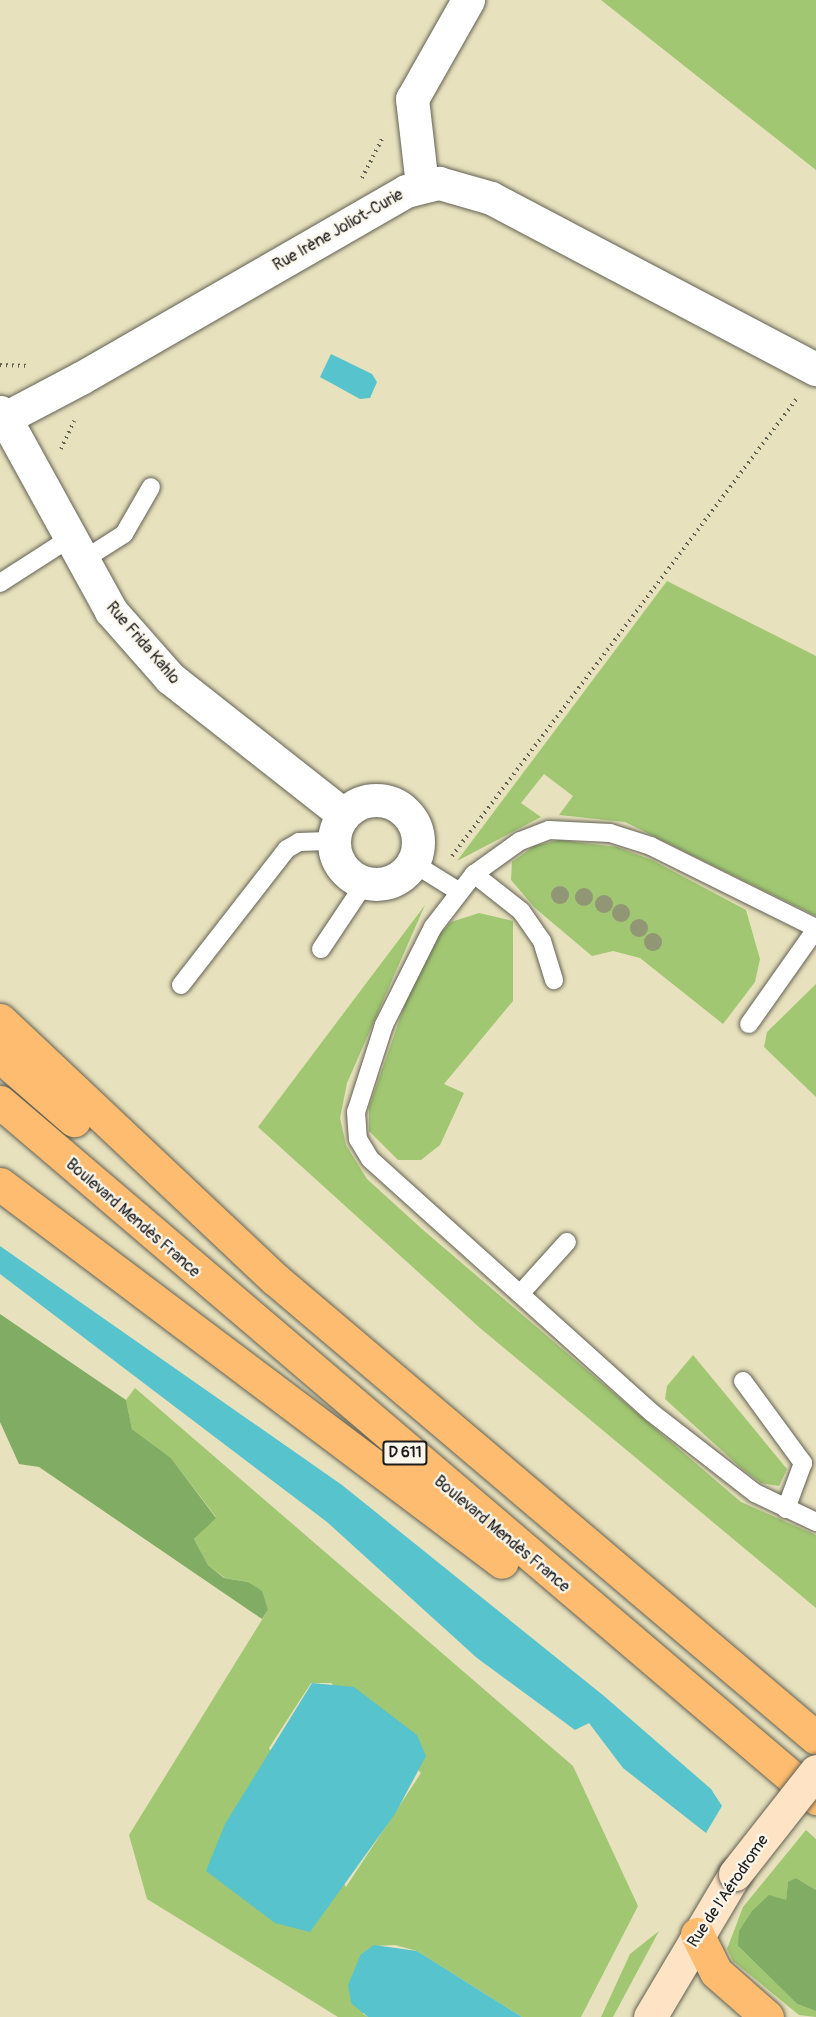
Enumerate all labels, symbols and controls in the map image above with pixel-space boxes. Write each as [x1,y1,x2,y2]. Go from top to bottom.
street label: Rue Irène Joliot-Curie [270,185,406,275]
street label: Rue Frida Kahlo [102,598,184,688]
street label: Boulevard Mendès France [62,1155,204,1281]
road number: D 611 [381,1441,429,1465]
street label: Boulevard Mendès France [430,1472,574,1596]
street label: Rue de l'Aérodrome [683,1831,773,1951]

